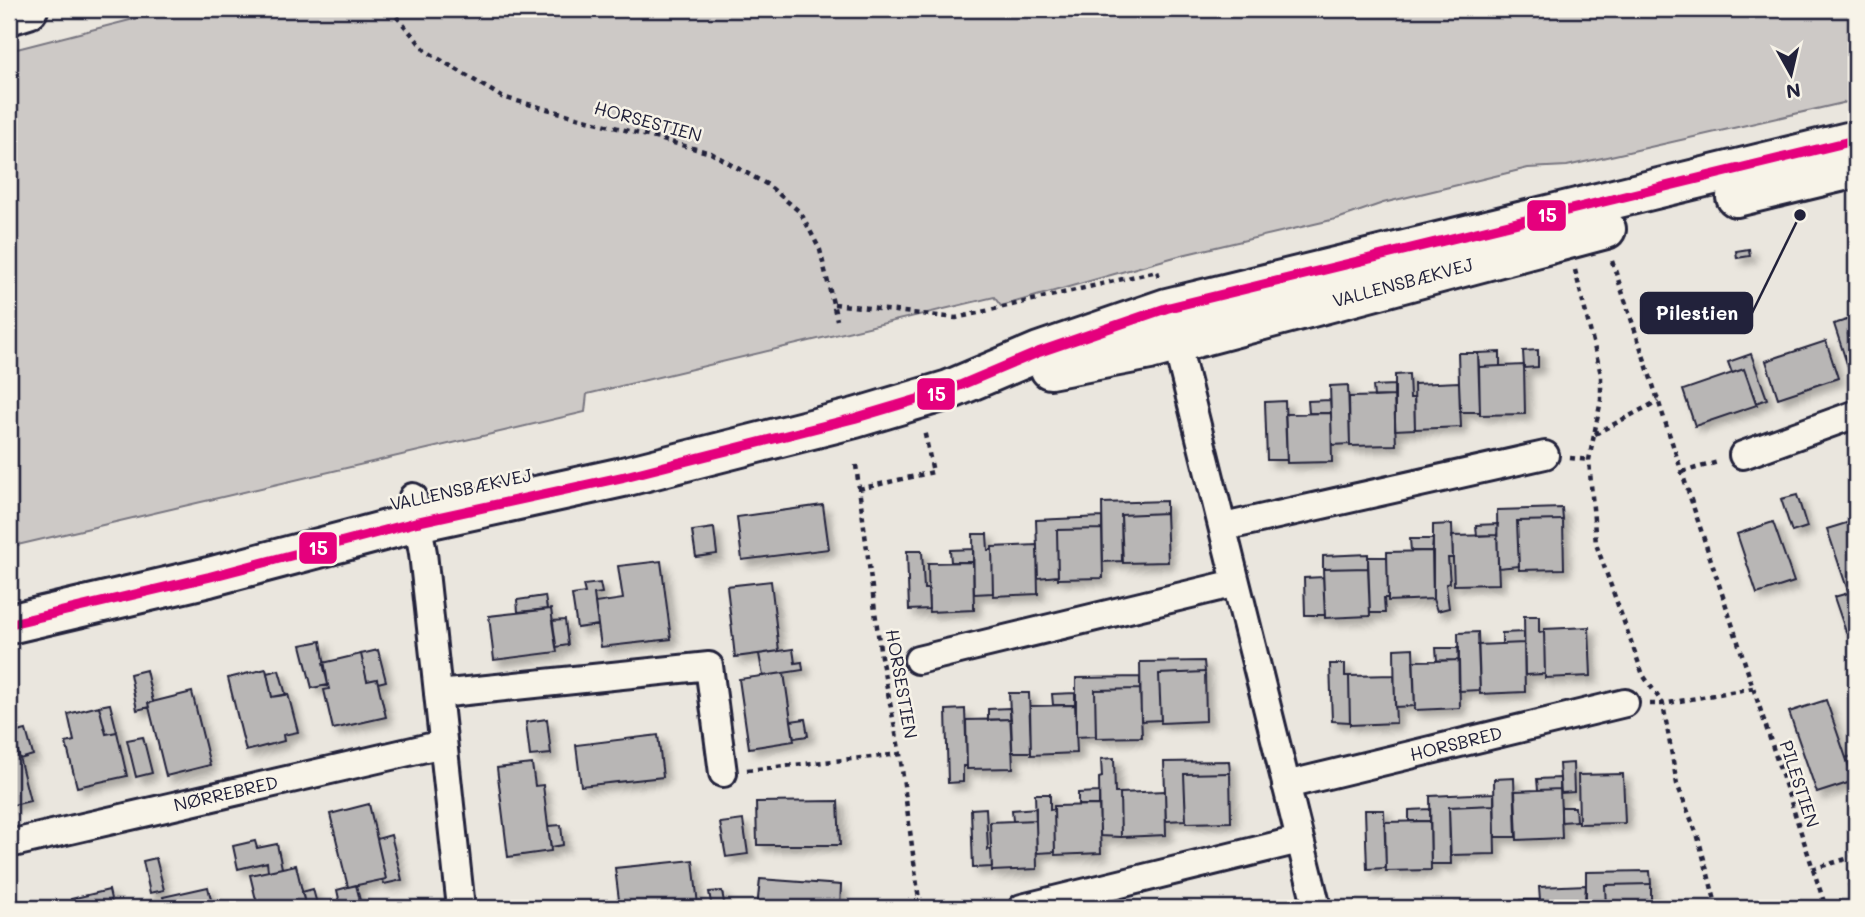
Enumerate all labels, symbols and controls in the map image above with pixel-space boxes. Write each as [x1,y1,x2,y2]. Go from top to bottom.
north arrow [1756,38,1826,108]
text: N [1785,78,1802,105]
street label: HORSESTIEN [592,95,705,147]
line badge: 15 [1526,199,1567,232]
text: 15 [1537,202,1557,227]
street label: VALLENSBÆKVEJ [1330,252,1476,312]
callout: Pilestien [1641,293,1752,333]
text: Pilestien [1656,300,1738,325]
line badge: 15 [916,377,956,411]
text: 15 [926,381,946,406]
street label: VALLENSBÆKVEJ [388,462,534,516]
line badge: 15 [298,531,338,565]
text: 15 [308,535,328,560]
street label: HORSESTIEN [881,627,923,740]
street label: HORSBRED [1407,720,1504,766]
street label: PILESTIEN [1775,737,1825,830]
street label: NØRREBRED [171,769,280,817]

